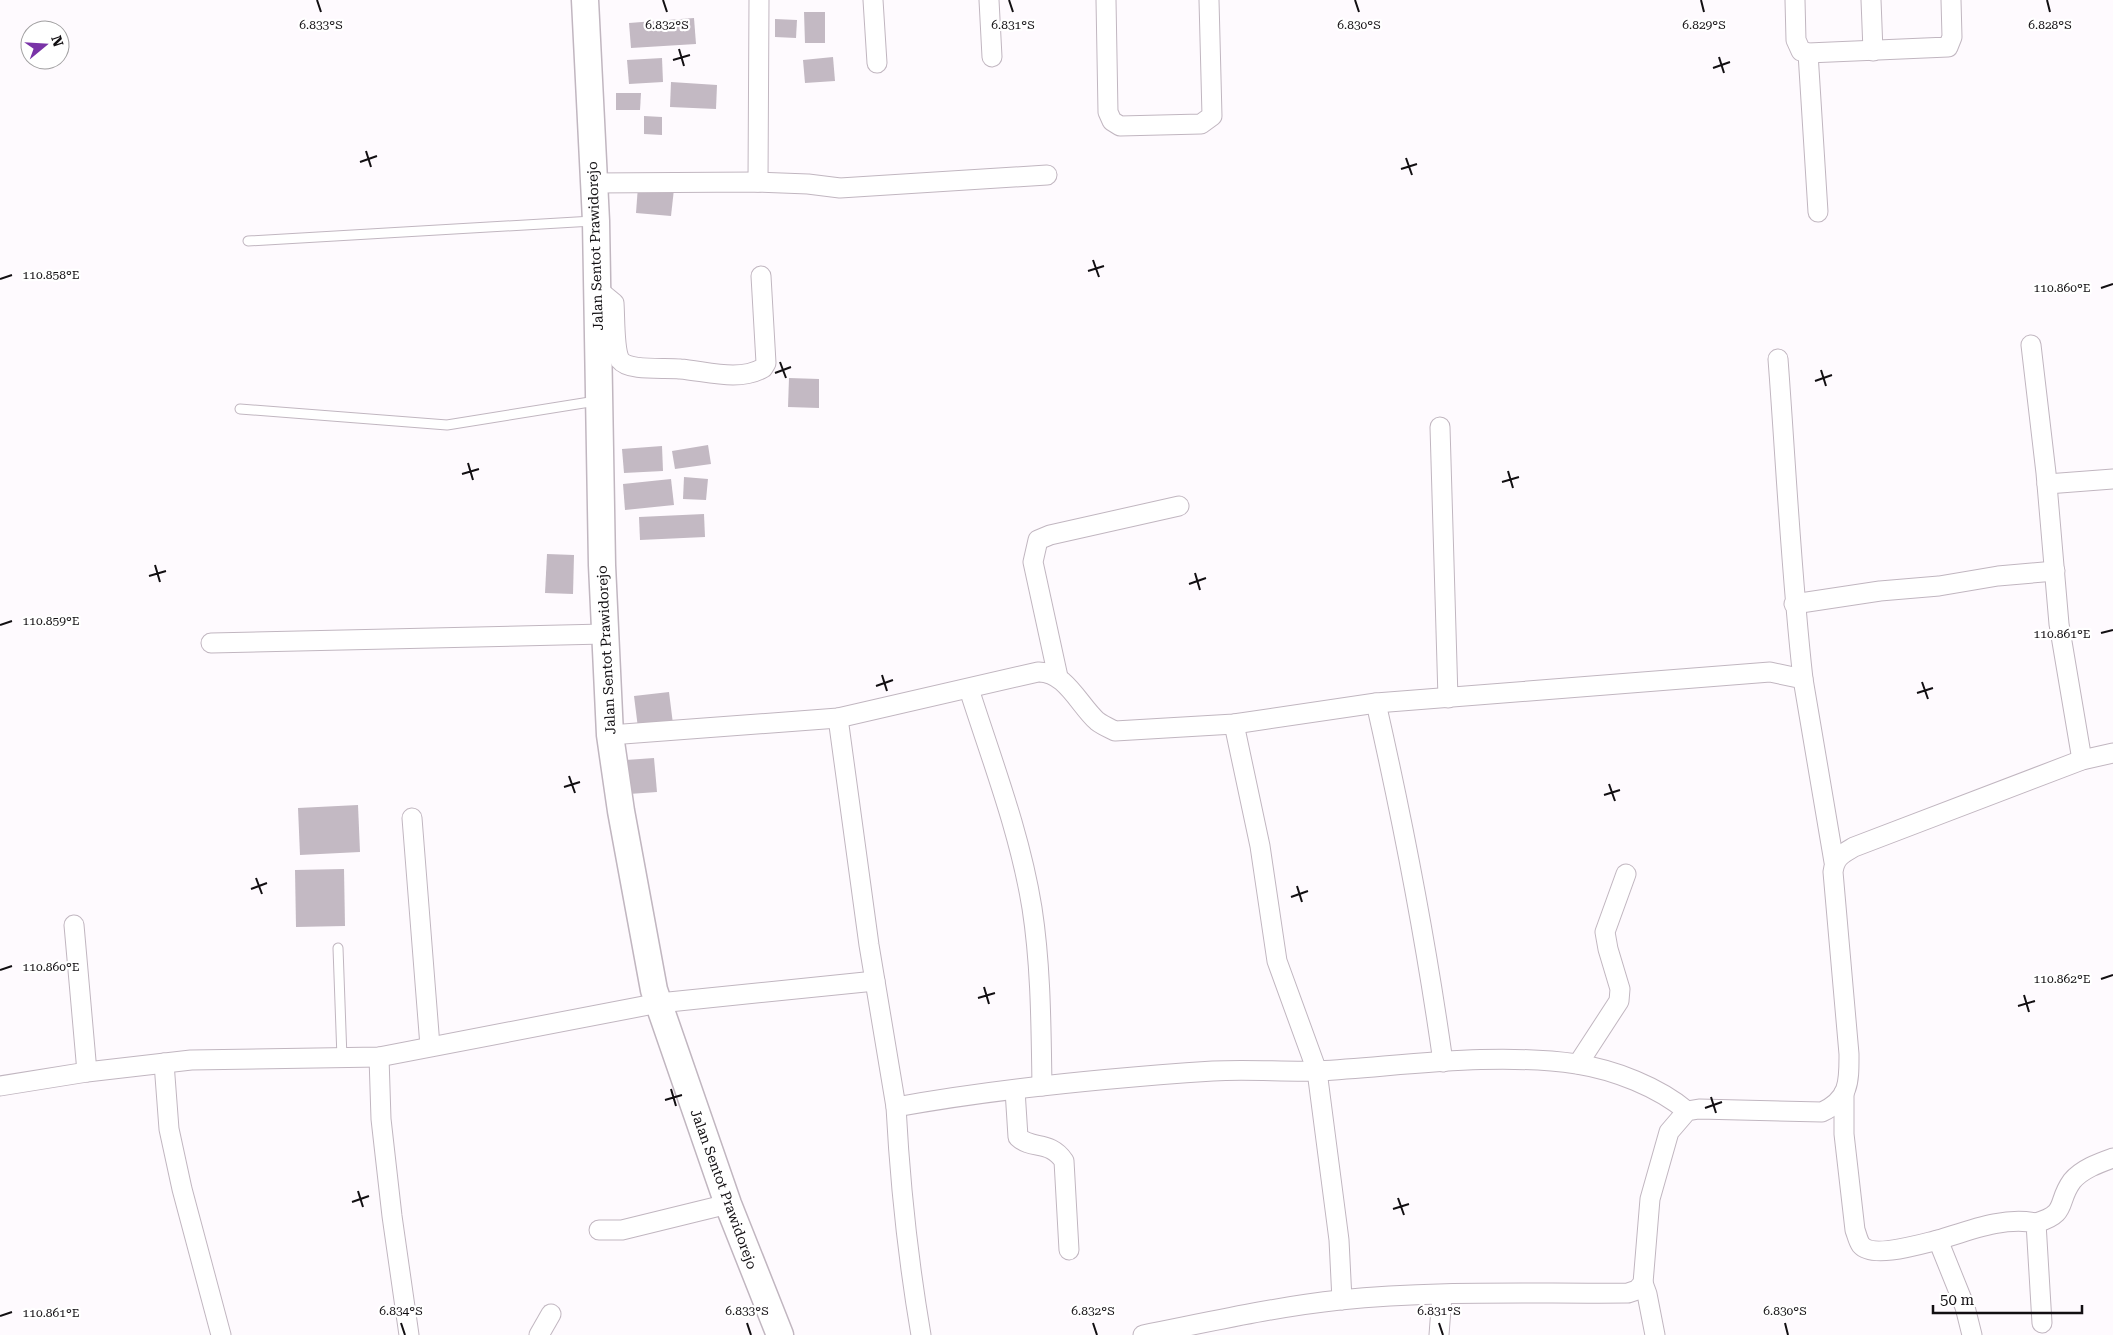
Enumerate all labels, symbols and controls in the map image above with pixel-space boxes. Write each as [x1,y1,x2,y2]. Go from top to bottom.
text: 6.833°S [299,18,343,32]
text: 6.832°S [645,18,689,32]
text: 6.831°S [991,18,1035,32]
text: 6.830°S [1337,18,1381,32]
text: 6.829°S [1682,18,1726,32]
text: 6.828°S [2028,18,2072,32]
north arrow [20,20,70,70]
text: N [48,33,67,49]
street label: Jalan Sentot Prawidorejo [584,161,606,331]
text: 110.858°E [23,268,79,282]
text: 110.860°E [2034,281,2090,295]
street label: Jalan Sentot Prawidorejo [594,565,618,735]
text: 110.859°E [23,614,79,628]
text: 110.861°E [2034,627,2090,641]
text: 110.860°E [23,960,79,974]
text: 110.862°E [2034,972,2090,986]
street label: Jalan Sentot Prawidorejo [688,1107,760,1271]
scale bar [1933,1282,2082,1314]
text: 50 m [1940,1291,1975,1309]
text: 6.834°S [379,1304,423,1318]
text: 6.833°S [725,1304,769,1318]
text: 6.832°S [1071,1304,1115,1318]
text: 6.831°S [1417,1304,1461,1318]
text: 6.830°S [1763,1304,1807,1318]
text: 110.861°E [23,1306,79,1320]

